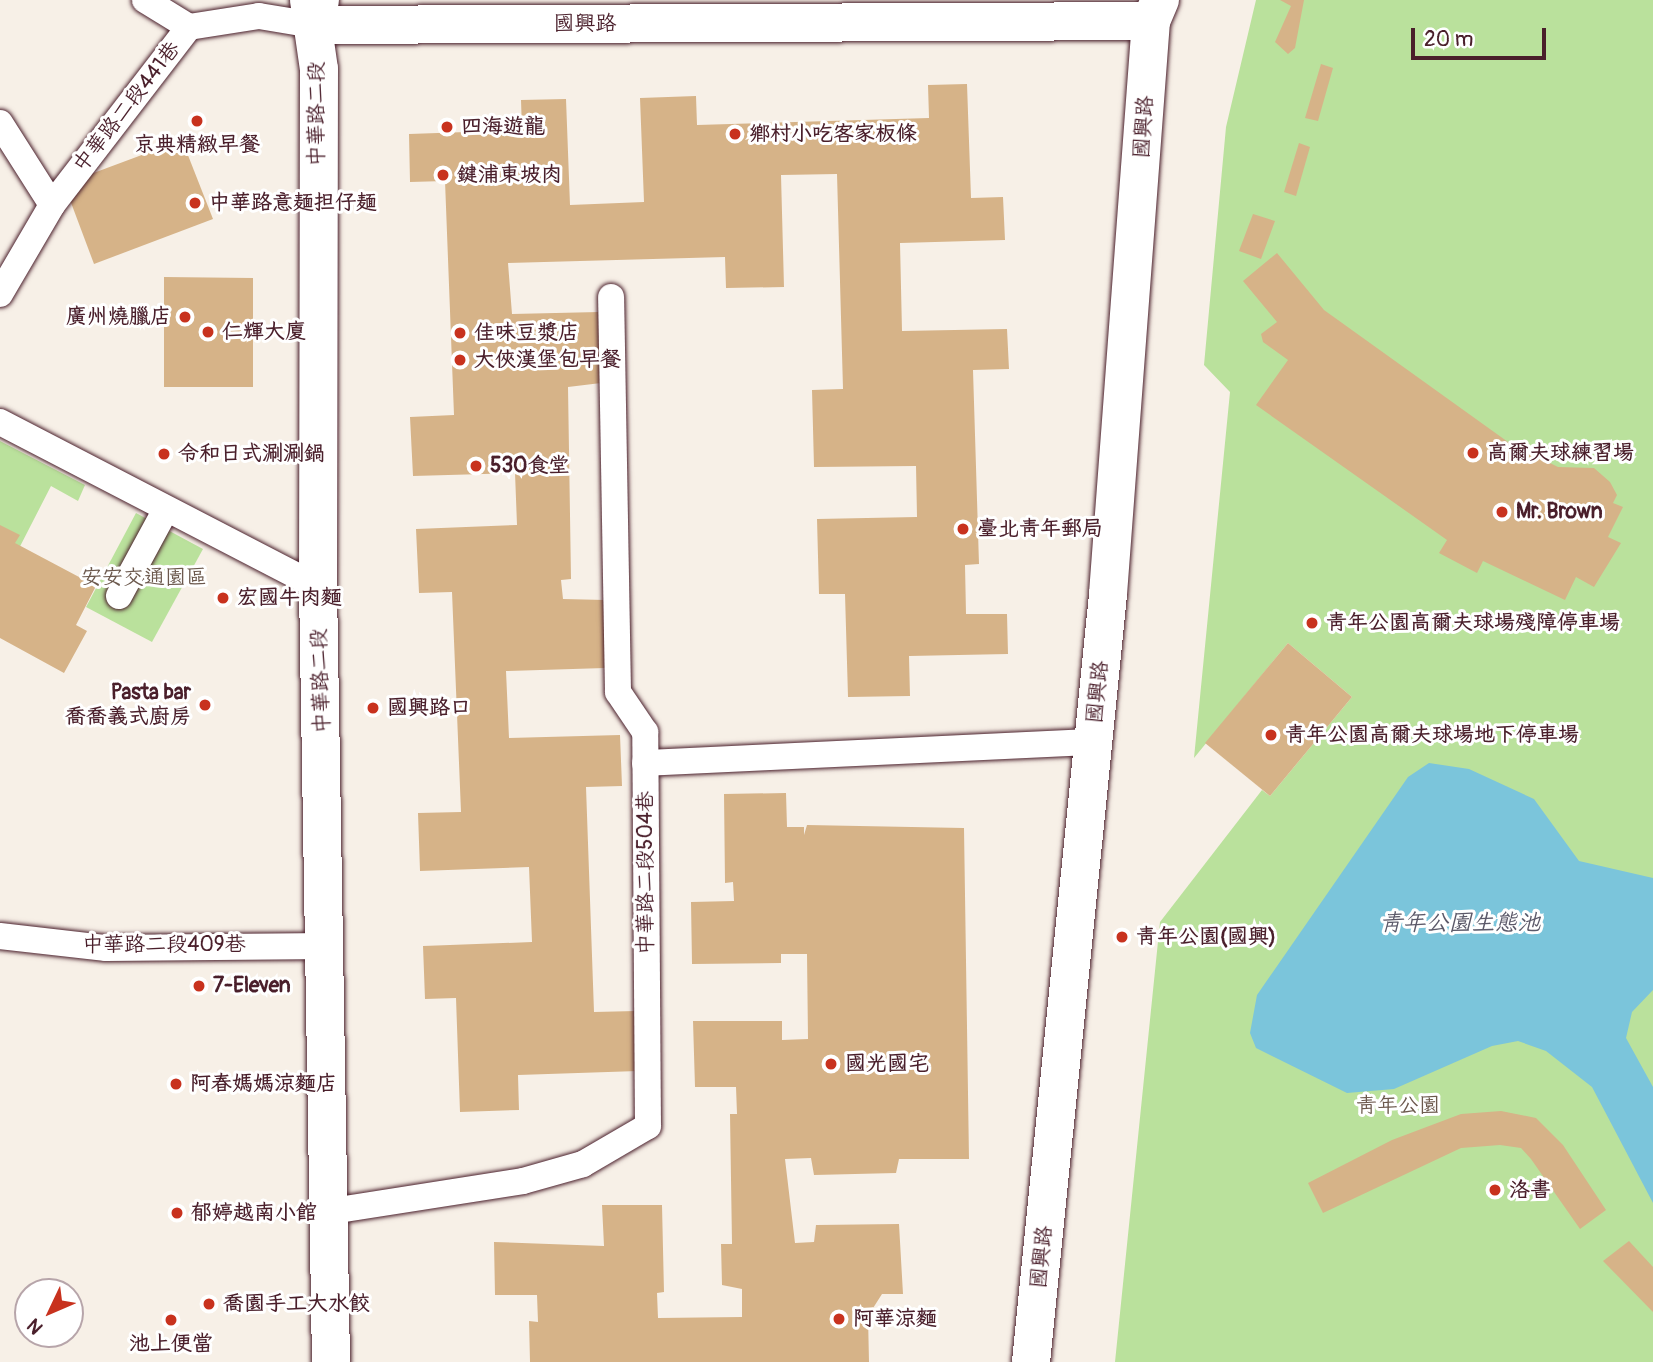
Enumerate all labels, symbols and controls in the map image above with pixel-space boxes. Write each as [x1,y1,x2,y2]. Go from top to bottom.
street label: 國興路 [554,11,616,37]
scale bar [1415,14,1550,58]
text: 20 m [1424,26,1473,53]
street label: 中華路二段441巷 [68,37,186,177]
street label: 中華路二段 [304,62,330,166]
street label: 國興路 [1129,95,1159,159]
marker: 京典精緻早餐 [189,113,205,129]
place label: 四海遊龍 [461,114,545,140]
marker: 四海遊龍 [439,119,455,135]
place label: 鄉村小吃客家板條 [749,121,917,147]
marker: 鄉村小吃客家板條 [727,126,743,142]
place label: 京典精緻早餐 [134,132,260,158]
place label: 鍵浦東坡肉 [457,162,562,188]
marker: 鍵浦東坡肉 [435,167,451,183]
place label: 中華路意麺担仔麺 [209,190,377,216]
marker: 中華路意麺担仔麺 [187,195,203,211]
place label: 廣州燒臘店 [66,304,171,330]
marker: 廣州燒臘店 [177,309,193,325]
place label: 仁輝大廈 [222,319,306,345]
place label: 佳味豆漿店 [474,320,579,346]
marker: 仁輝大廈 [200,324,216,340]
marker: 佳味豆漿店 [452,325,468,341]
place label: 大俠漢堡包早餐 [474,347,621,373]
marker: 大俠漢堡包早餐 [452,352,468,368]
place label: 高爾夫球練習場 [1487,440,1634,466]
place label: 令和日式涮涮鍋 [178,441,325,467]
marker: 高爾夫球練習場 [1465,445,1481,461]
marker: 令和日式涮涮鍋 [156,446,172,462]
place label: 530食堂 [490,453,569,479]
marker: 530食堂 [468,458,484,474]
place label: Mr. Brown [1516,499,1603,525]
marker: Mr. Brown [1494,504,1510,520]
place label: 臺北青年郵局 [977,516,1103,542]
marker: 臺北青年郵局 [955,521,971,537]
park label: 安安交通園區 [81,565,207,591]
place label: 宏國牛肉麵 [237,585,342,611]
marker: 宏國牛肉麵 [215,590,231,606]
place label: 青年公園高爾夫球場殘障停車場 [1326,610,1620,636]
marker: 青年公園高爾夫球場殘障停車場 [1304,615,1320,631]
street label: 中華路二段 [307,628,335,734]
street label: 國興路 [1082,659,1114,725]
place label: Pasta bar 喬喬義式廚房 [65,680,191,730]
place label: 國興路口 [387,695,471,721]
marker: Pasta bar 喬喬義式廚房 [197,697,213,713]
marker: 國興路口 [365,700,381,716]
place label: 青年公園高爾夫球場地下停車場 [1285,722,1579,748]
marker: 青年公園高爾夫球場地下停車場 [1263,727,1279,743]
street label: 中華路二段504巷 [633,791,659,955]
water label: 青年公園生態池 [1380,909,1540,937]
place label: 青年公園(國興) [1136,924,1276,950]
marker: 青年公園(國興) [1114,929,1130,945]
street label: 中華路二段409巷 [82,932,246,958]
place label: 7-Eleven [213,973,291,999]
marker: 7-Eleven [191,978,207,994]
place label: 國光國宅 [845,1051,929,1077]
marker: 國光國宅 [823,1056,839,1072]
place label: 阿春媽媽涼麵店 [190,1071,337,1097]
marker: 阿春媽媽涼麵店 [168,1076,184,1092]
park label: 青年公園 [1356,1093,1440,1119]
place label: 洛書 [1509,1177,1551,1203]
marker: 洛書 [1487,1182,1503,1198]
place label: 郁婷越南小館 [191,1200,317,1226]
marker: 郁婷越南小館 [169,1205,185,1221]
street label: 國興路 [1026,1224,1058,1290]
north arrow [14,1278,84,1348]
place label: 喬園手工大水餃 [223,1291,370,1317]
marker: 喬園手工大水餃 [201,1296,217,1312]
place label: 阿華涼麵 [853,1306,937,1332]
marker: 阿華涼麵 [831,1311,847,1327]
marker: 池上便當 [163,1312,179,1328]
text: N [22,1313,48,1339]
place label: 池上便當 [129,1331,213,1357]

